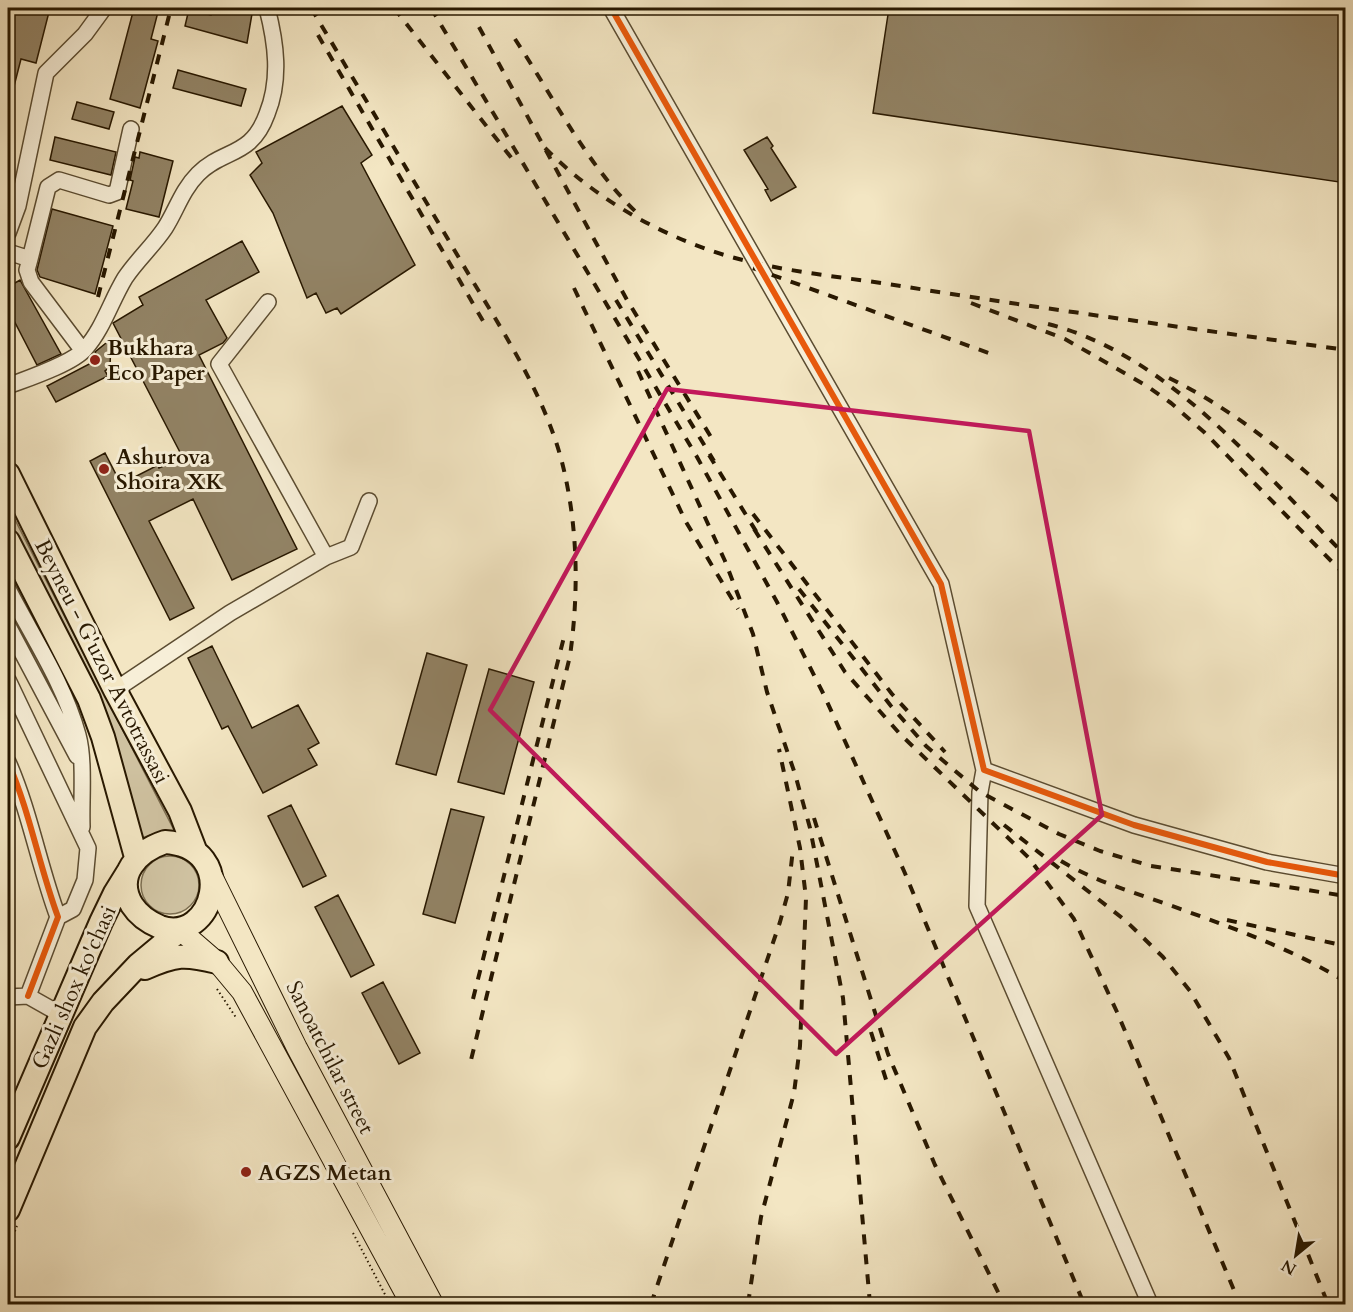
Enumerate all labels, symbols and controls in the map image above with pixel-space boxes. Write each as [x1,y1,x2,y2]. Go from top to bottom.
place label: Bukhara Eco Paper [107,333,205,388]
marker: Bukhara Eco Paper [88,353,102,367]
place label: Ashurova Shoira XK [116,442,223,497]
marker: Ashurova Shoira XK [97,462,111,476]
street label: Beyneu - G'uzor Avtotrassasi [27,534,177,789]
street label: Gazli shox ko'chasi [24,901,123,1074]
street label: Sanoatchilar street [279,976,382,1139]
place label: AGZS Metan [258,1158,392,1188]
marker: AGZS Metan [239,1165,253,1179]
north arrow [1266,1225,1326,1285]
text: N [1277,1254,1301,1280]

